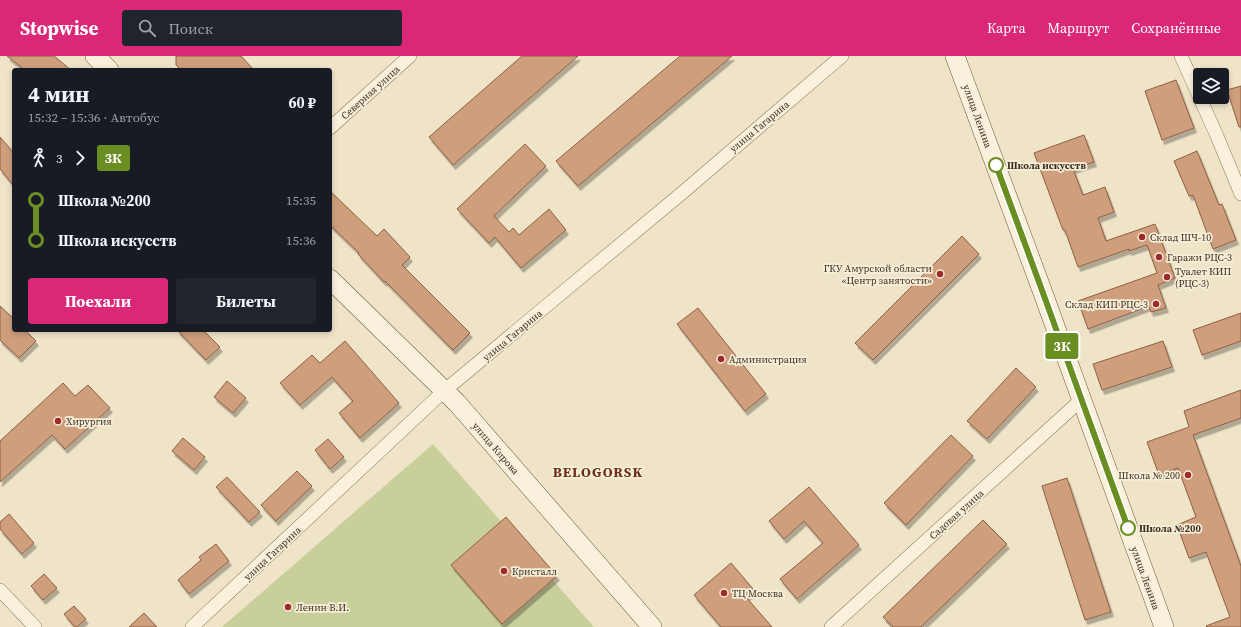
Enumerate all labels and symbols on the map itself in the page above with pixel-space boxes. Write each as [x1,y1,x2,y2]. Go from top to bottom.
street label: Северная улица [338,62,403,122]
street label: улица Ленина [960,83,995,150]
street label: улица Гагарина [727,97,792,155]
marker: Школа искусств [988,157,1004,173]
place label: Школа искусств [1007,159,1086,172]
place label: Склад ШЧ-10 [1150,231,1211,244]
marker: Склад ШЧ-10 [1137,232,1147,242]
place label: Гаражи РЦС-3 [1167,251,1232,264]
marker: Гаражи РЦС-3 [1154,252,1164,262]
place label: ГКУ Амурской области «Центр занятости» [824,262,933,287]
place label: Туалет КИП (РЦС-3) [1175,265,1232,290]
marker: ГКУ Амурской области «Центр занятости» [935,269,945,279]
marker: Туалет КИП (РЦС-3) [1162,272,1172,282]
place label: Склад КИП РЦС-3 [1065,298,1148,311]
marker: Склад КИП РЦС-3 [1151,299,1161,309]
street label: улица Гагарина [480,306,545,364]
line badge: 3К [1044,333,1080,359]
place label: Администрация [729,353,807,366]
marker: Администрация [716,354,726,364]
place label: Хирургия [66,415,112,428]
marker: Хирургия [53,416,63,426]
street label: улица Кирова [469,420,522,478]
district label: BELOGORSK [553,462,643,482]
place label: Школа № 200 [1118,469,1180,482]
marker: Школа № 200 [1183,470,1193,480]
street label: Садовая улица [926,486,987,542]
marker: Школа №200 [1120,520,1136,536]
place label: Школа №200 [1139,522,1201,535]
street label: улица Гагарина [241,523,304,583]
street label: улица Ленина [1128,545,1163,612]
place label: Кристалл [512,565,557,578]
marker: Кристалл [499,566,509,576]
place label: ТЦ Москва [732,587,784,600]
marker: ТЦ Москва [719,588,729,598]
place label: Ленин В.И. [296,601,349,614]
marker: Ленин В.И. [283,602,293,612]

